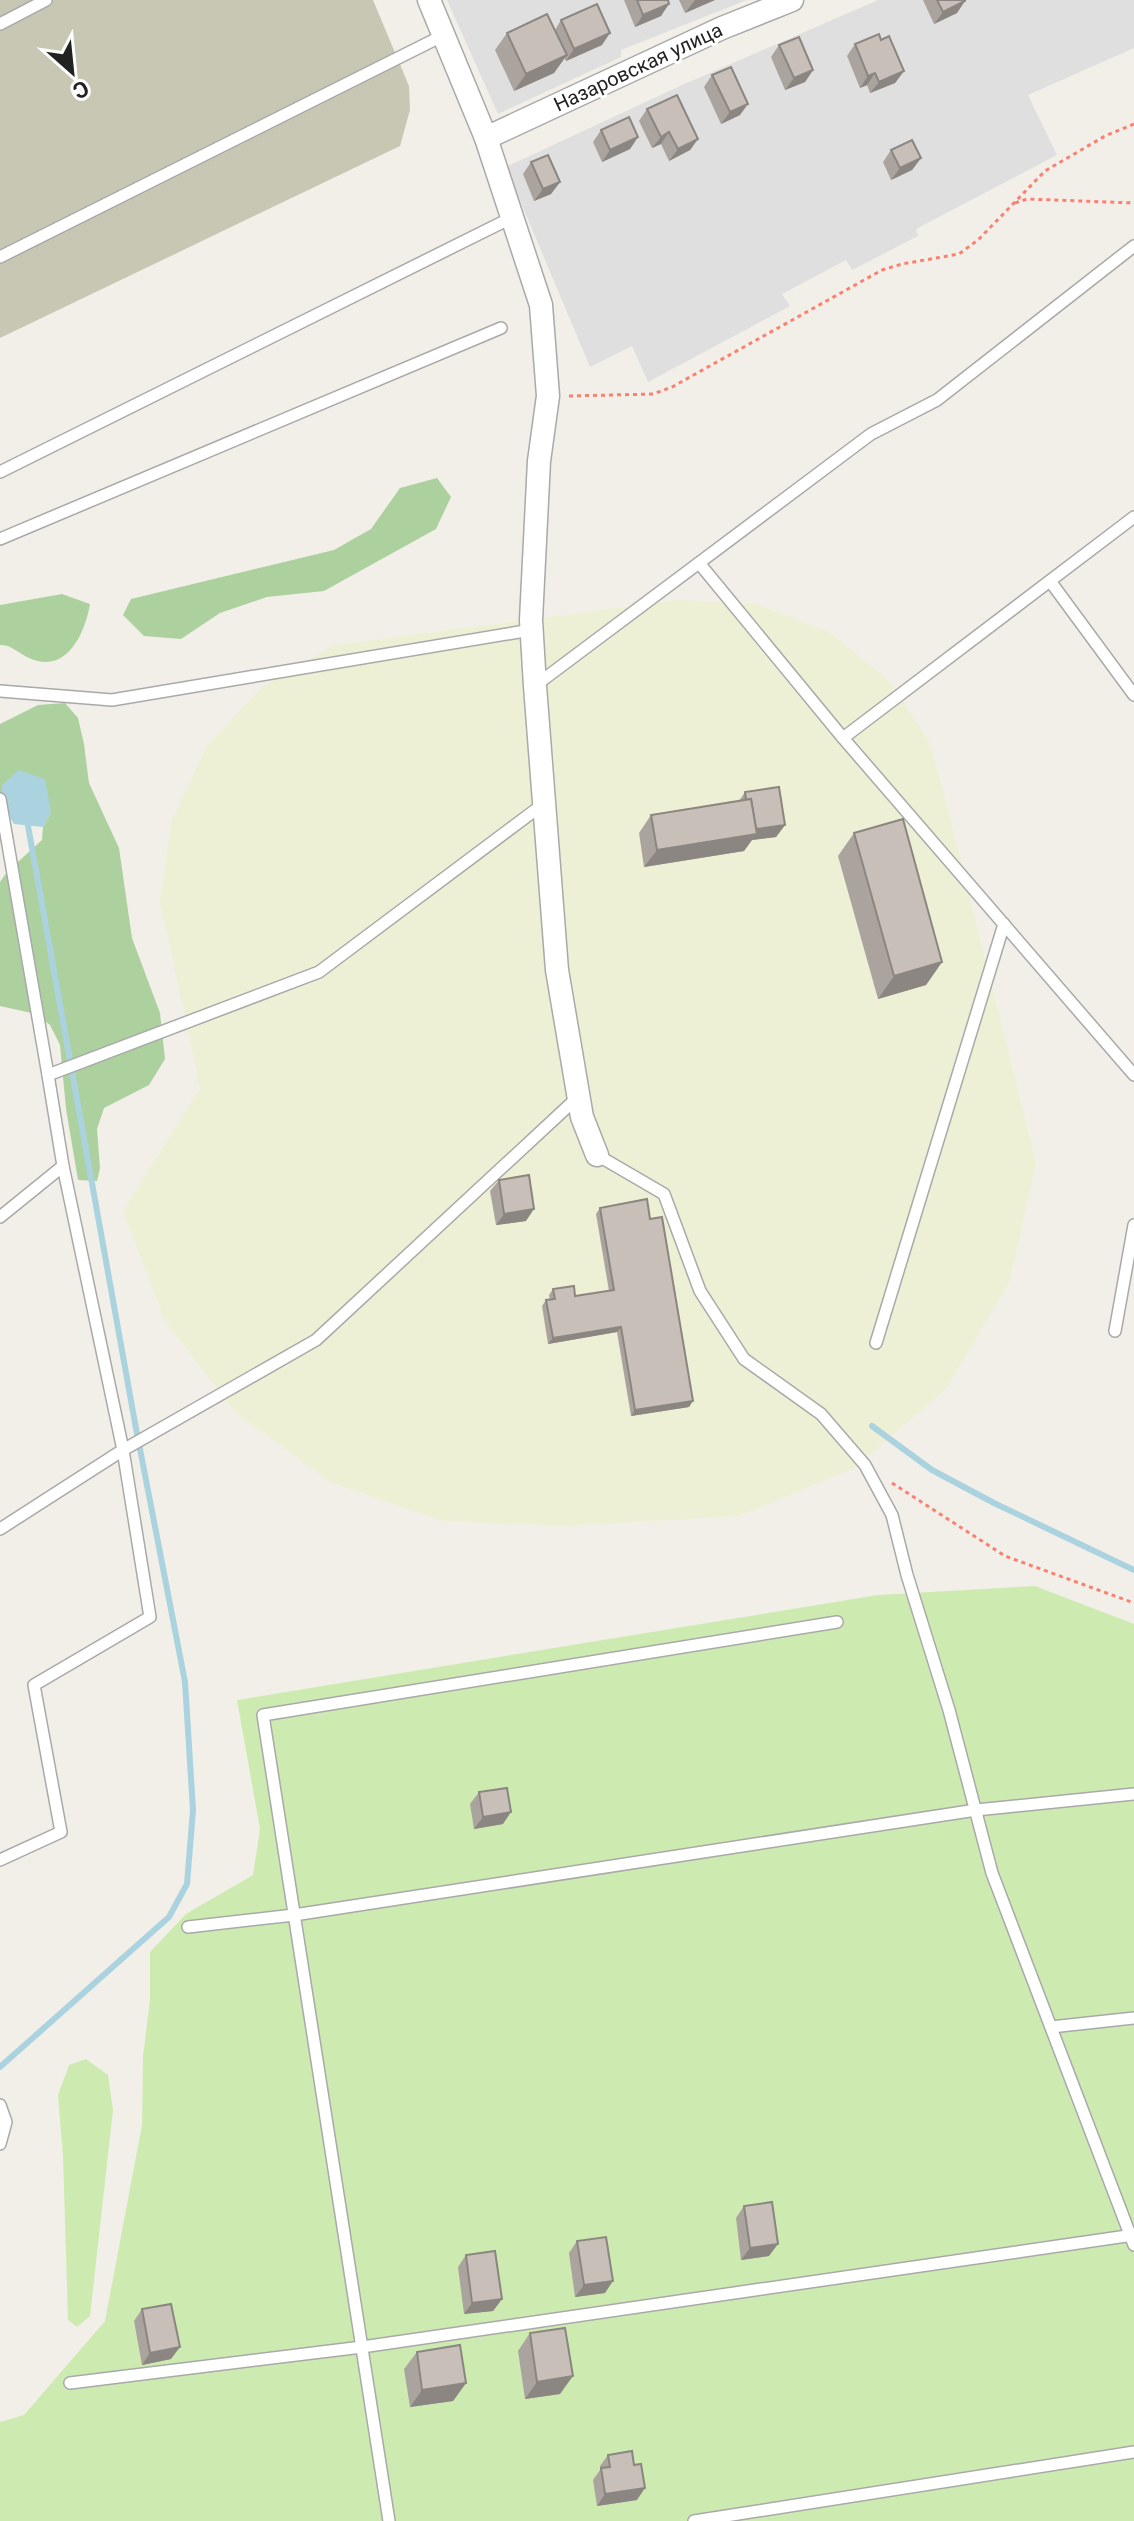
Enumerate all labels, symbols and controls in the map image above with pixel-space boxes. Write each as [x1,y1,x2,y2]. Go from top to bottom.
street label: Назаровская улица [550,17,726,117]
north arrow [32,32,112,112]
text: С [69,75,93,104]

